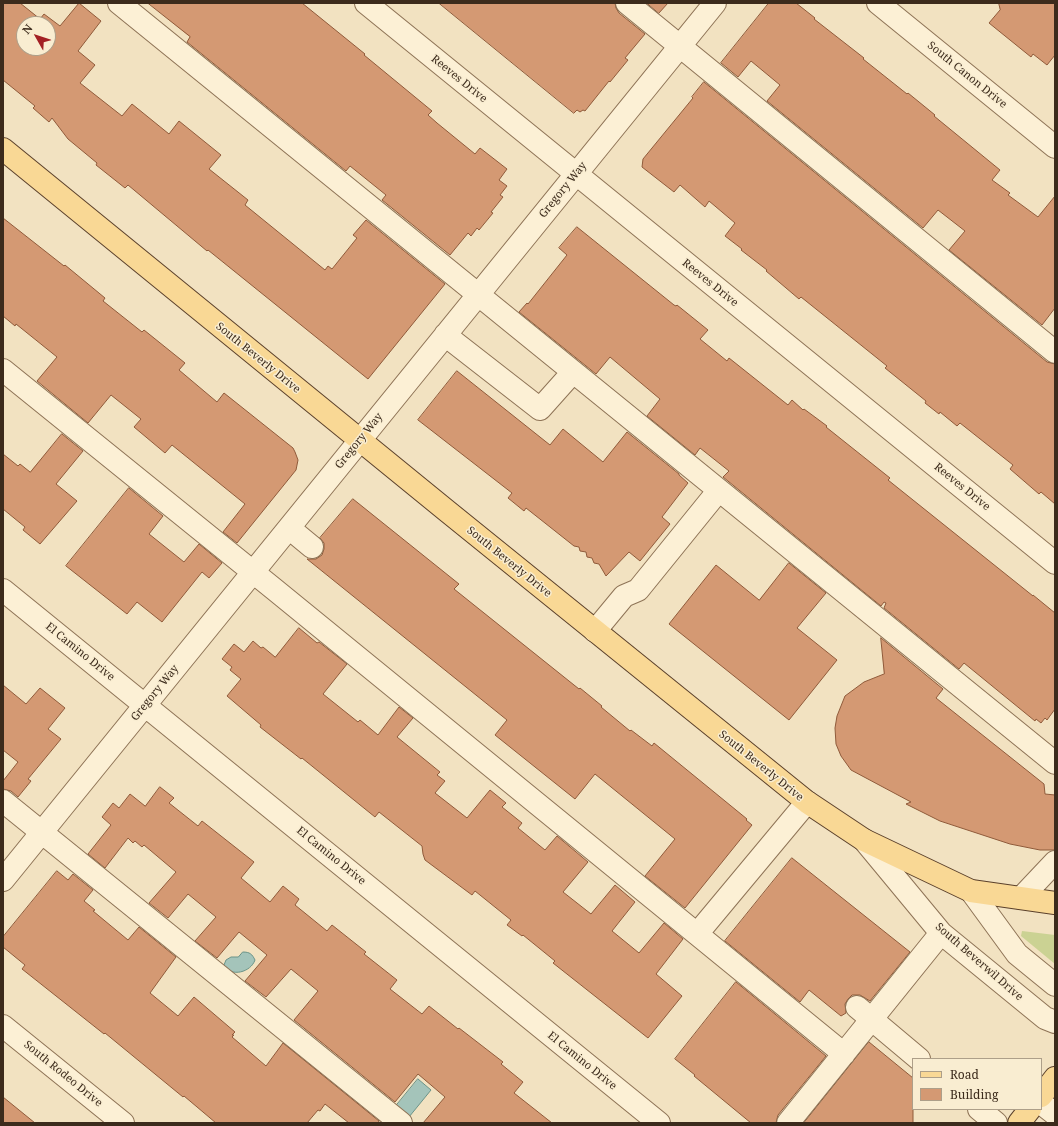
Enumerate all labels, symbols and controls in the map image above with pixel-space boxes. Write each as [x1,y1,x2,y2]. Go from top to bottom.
north arrow [16,16,56,56]
text: N [19,21,36,37]
street label: South Canon Drive [925,39,1009,111]
street label: Reeves Drive [428,52,490,106]
street label: Gregory Way [536,159,590,221]
street label: Reeves Drive [679,256,741,310]
street label: South Beverly Drive [213,320,303,396]
street label: Gregory Way [332,410,386,472]
street label: Reeves Drive [931,460,993,514]
street label: South Beverly Drive [464,524,554,600]
street label: El Camino Drive [43,620,117,684]
street label: Gregory Way [128,662,182,724]
street label: South Beverly Drive [716,728,806,804]
street label: El Camino Drive [294,824,368,888]
street label: South Beverwil Drive [932,920,1026,1004]
street label: El Camino Drive [545,1029,619,1093]
street label: South Rodeo Drive [21,1038,105,1110]
legend [912,1058,1042,1110]
text: Road [950,1066,979,1083]
text: Building [950,1086,998,1103]

